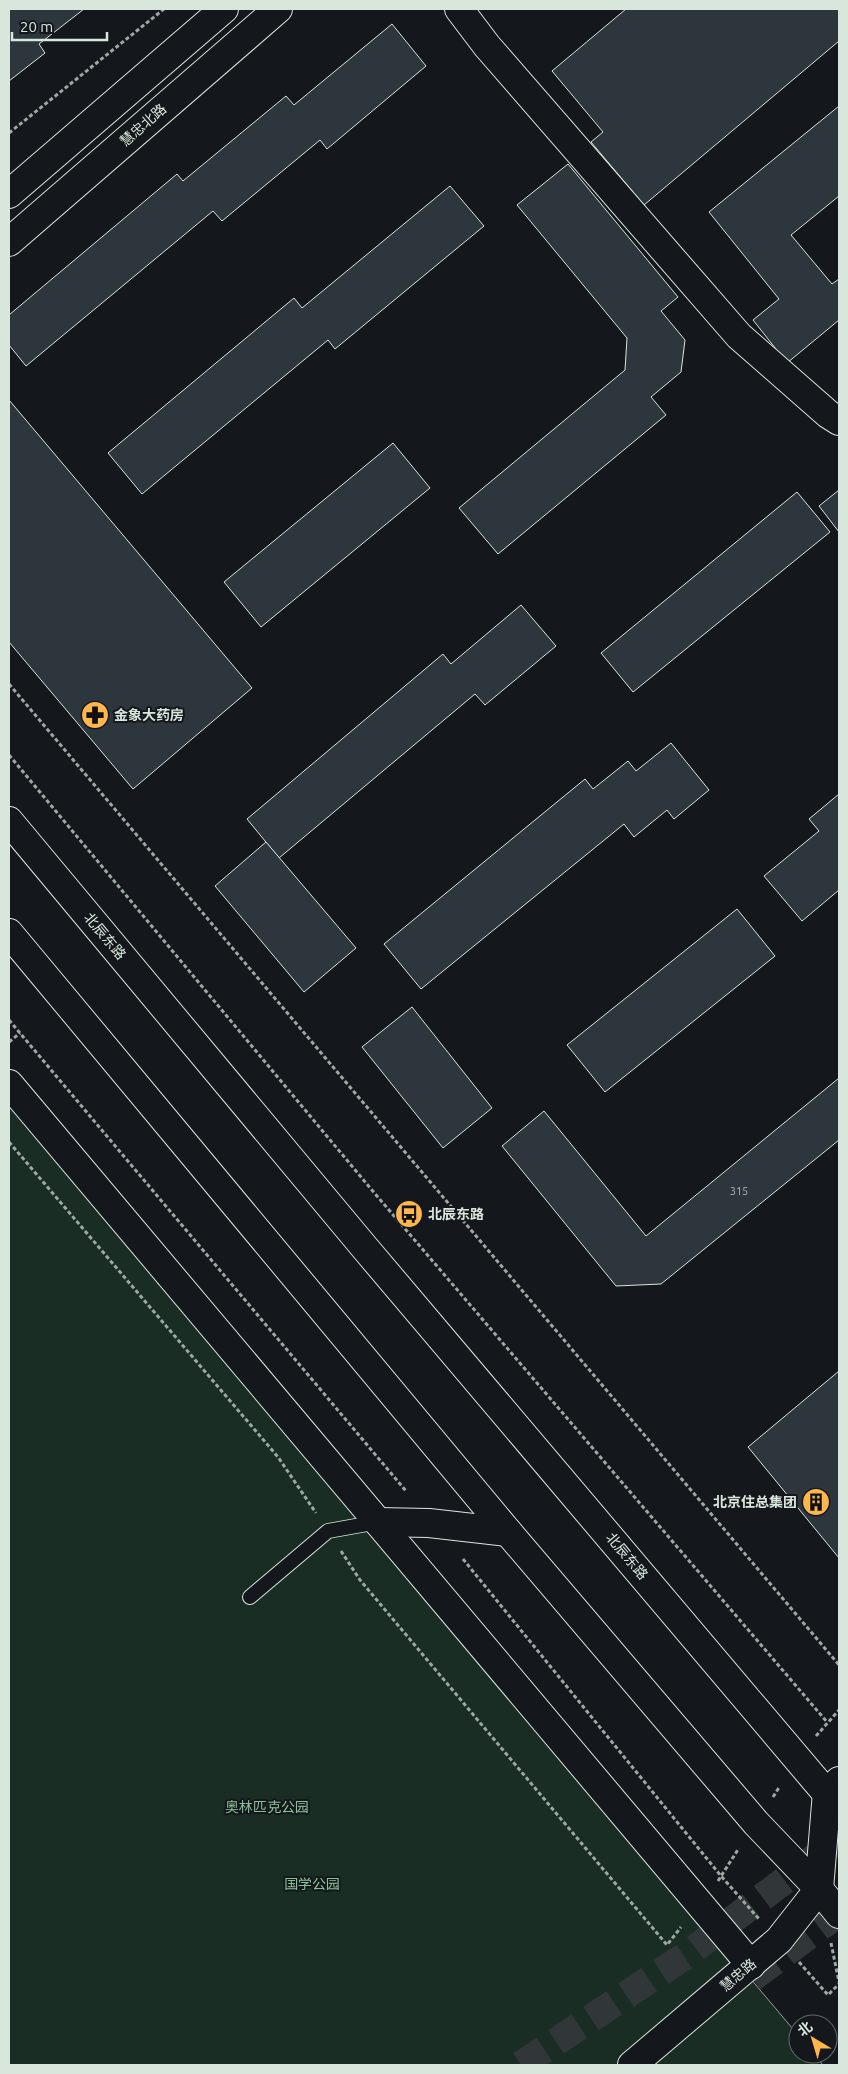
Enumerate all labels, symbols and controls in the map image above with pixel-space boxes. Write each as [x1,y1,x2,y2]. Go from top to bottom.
scale bar [12,10,108,42]
text: 20 m [20,18,53,35]
street label: 慧忠北路 [117,101,169,149]
pharmacy icon: 金象大药房 [80,700,110,730]
place label: 金象大药房 [114,707,184,723]
street label: 北辰东路 [81,909,129,963]
house number: 315 [730,1185,748,1197]
bus stop icon: 北辰东路 [394,1199,424,1229]
place label: 北辰东路 [428,1206,484,1222]
building icon: 北京住总集团 [801,1487,831,1517]
place label: 北京住总集团 [713,1494,797,1510]
street label: 北辰东路 [603,1529,651,1583]
park label: 奥林匹克公园 [225,1799,309,1815]
park label: 国学公园 [284,1876,340,1892]
street label: 慧忠路 [717,1955,759,1995]
north arrow [788,2014,838,2064]
text: 北 [795,2018,815,2039]

